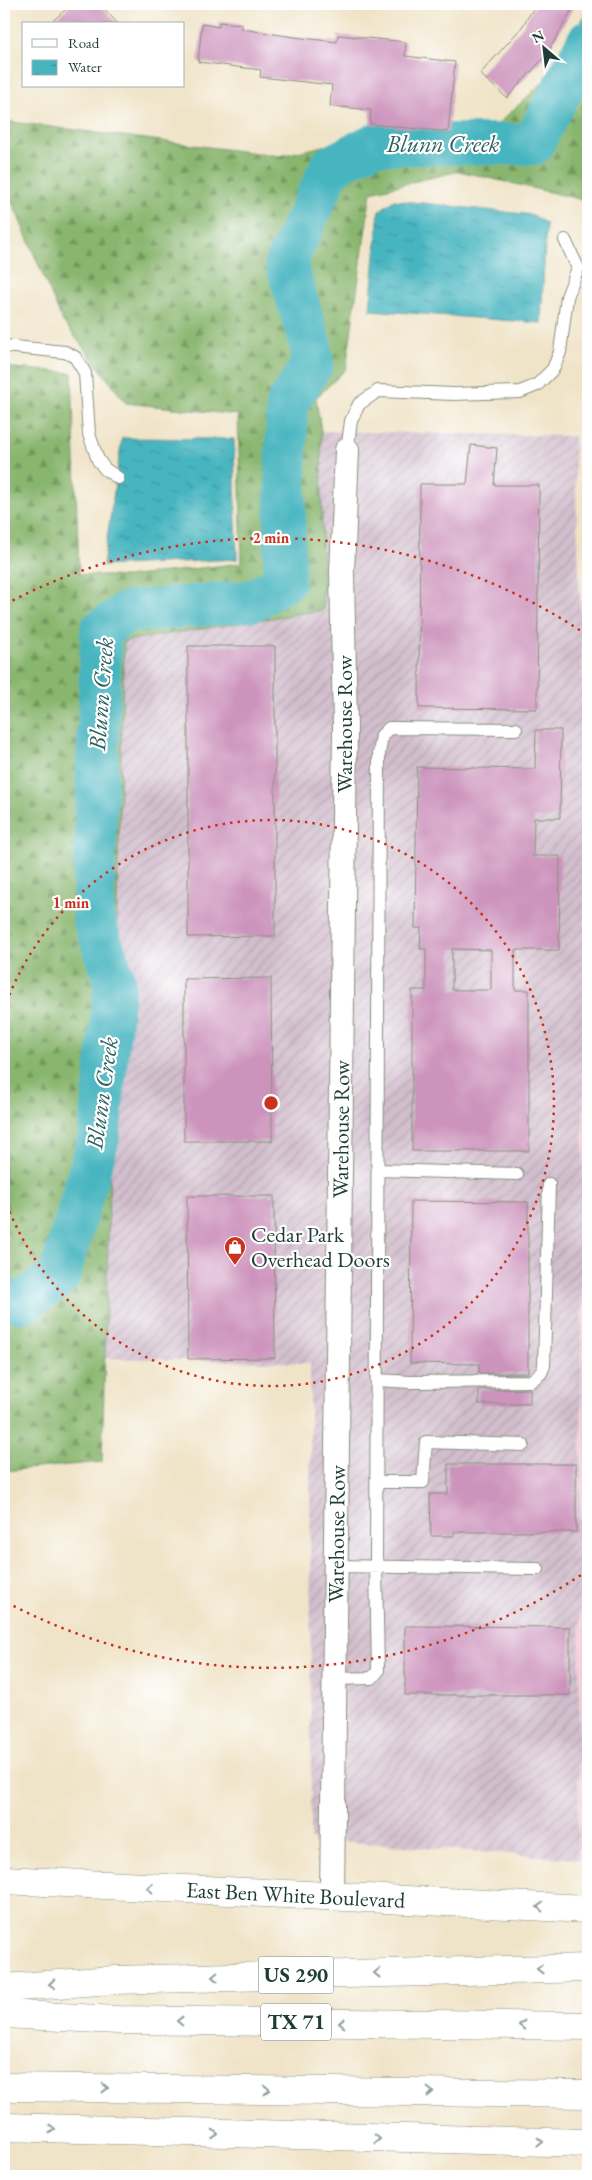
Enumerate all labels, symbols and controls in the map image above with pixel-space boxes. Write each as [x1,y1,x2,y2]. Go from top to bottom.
legend [22,22,185,88]
north arrow [520,22,570,72]
text: N [529,26,548,47]
text: Road [68,33,100,52]
text: Water [68,57,102,76]
water label: Blunn Creek [386,128,500,159]
text: 2 min [253,528,290,547]
water label: Blunn Creek [81,636,120,752]
street label: Warehouse Row [330,654,359,793]
text: 1 min [53,893,90,912]
water label: Blunn Creek [78,1035,125,1152]
street label: Warehouse Row [326,1059,356,1198]
centre of rings [262,1094,280,1112]
place label: Cedar Park Overhead Doors [251,1220,390,1274]
shop icon: Cedar Park Overhead Doors [223,1235,247,1266]
street label: Warehouse Row [321,1464,352,1603]
street label: East Ben White Boulevard [185,1875,407,1915]
one-way arrow [146,1882,154,1893]
one-way arrow [535,1902,543,1913]
road number: US 290 [258,1956,334,1994]
one-way arrow [535,1963,543,1974]
one-way arrow [373,1968,380,1978]
one-way arrow [210,1972,218,1982]
one-way arrow [48,1979,56,1990]
road number: TX 71 [261,2004,331,2040]
one-way arrow [175,2016,183,2026]
one-way arrow [338,2018,346,2028]
one-way arrow [518,2020,526,2030]
one-way arrow [102,2083,109,2093]
one-way arrow [264,2085,272,2095]
one-way arrow [426,2087,434,2097]
one-way arrow [49,2123,57,2134]
one-way arrow [212,2129,219,2139]
one-way arrow [374,2134,382,2144]
one-way arrow [536,2137,544,2148]

